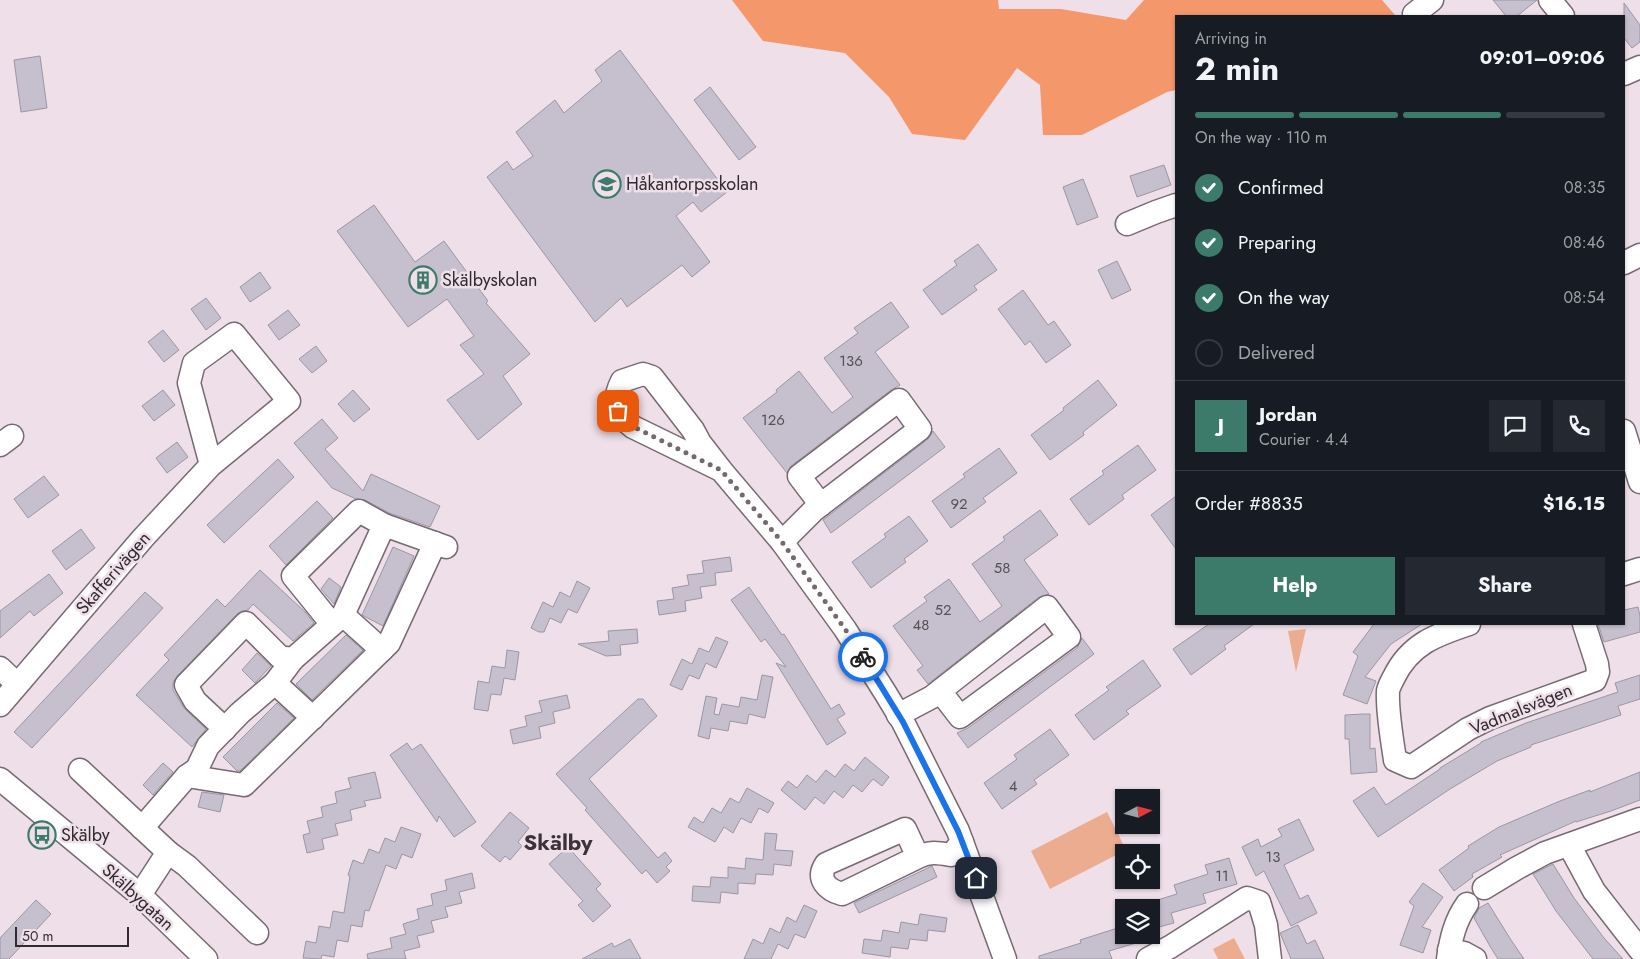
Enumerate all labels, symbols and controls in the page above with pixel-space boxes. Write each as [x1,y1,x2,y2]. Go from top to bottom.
text: Arriving in [1195,27,1267,50]
text: 09:01–09:06 [1480,44,1605,71]
text: 2 min [1195,46,1279,92]
text: On the way · 110 m [1195,126,1327,149]
school or university icon: Håkantorpsskolan [592,169,622,199]
place label: Håkantorpsskolan [626,171,758,197]
icon: check [1195,174,1223,202]
text: Confirmed [1238,174,1324,201]
text: 08:35 [1564,176,1605,199]
icon: check [1195,229,1223,257]
text: Preparing [1238,229,1316,256]
text: 08:46 [1563,231,1605,254]
building icon: Skälbyskolan [408,265,438,295]
place label: Skälbyskolan [442,267,538,293]
icon: check [1195,284,1223,312]
text: On the way [1238,284,1329,311]
text: 08:54 [1564,286,1605,309]
text: Delivered [1238,339,1315,366]
house number: 136 [839,350,863,372]
pin [597,390,639,432]
icon: bag [604,397,632,425]
button: chat [1489,400,1541,452]
button: phone [1553,400,1605,452]
text: Jordan [1259,401,1317,428]
house number: 126 [761,409,785,431]
text: J [1218,412,1224,439]
text: Courier · 4.4 [1259,428,1348,451]
text: Order #8835 [1195,490,1303,517]
text: $16.15 [1543,490,1605,517]
house number: 92 [950,493,968,515]
street label: Skafferivägen [70,526,156,620]
house number: 58 [994,557,1010,579]
button: Help [1195,557,1395,615]
button: Share [1405,557,1605,615]
house number: 52 [935,599,952,621]
house number: 48 [913,614,929,636]
courier [838,632,888,682]
icon: bike [849,643,877,671]
street label: Vadmalsvägen [1466,677,1576,741]
house number: 4 [1009,775,1018,797]
north arrow [1115,789,1160,834]
map controls [1115,789,1160,944]
bus stop icon: Skälby [27,820,57,850]
place label: Skälby [61,822,110,848]
district label: Skälby [523,826,593,858]
button: locate [1115,844,1160,889]
house number: 13 [1266,846,1280,868]
street label: Skälbygatan [96,857,180,937]
pin [955,857,997,899]
icon: home [962,864,990,892]
house number: 11 [1215,865,1229,887]
button: layers [1115,899,1160,944]
scale bar [15,924,129,947]
text: 50 m [22,926,53,946]

